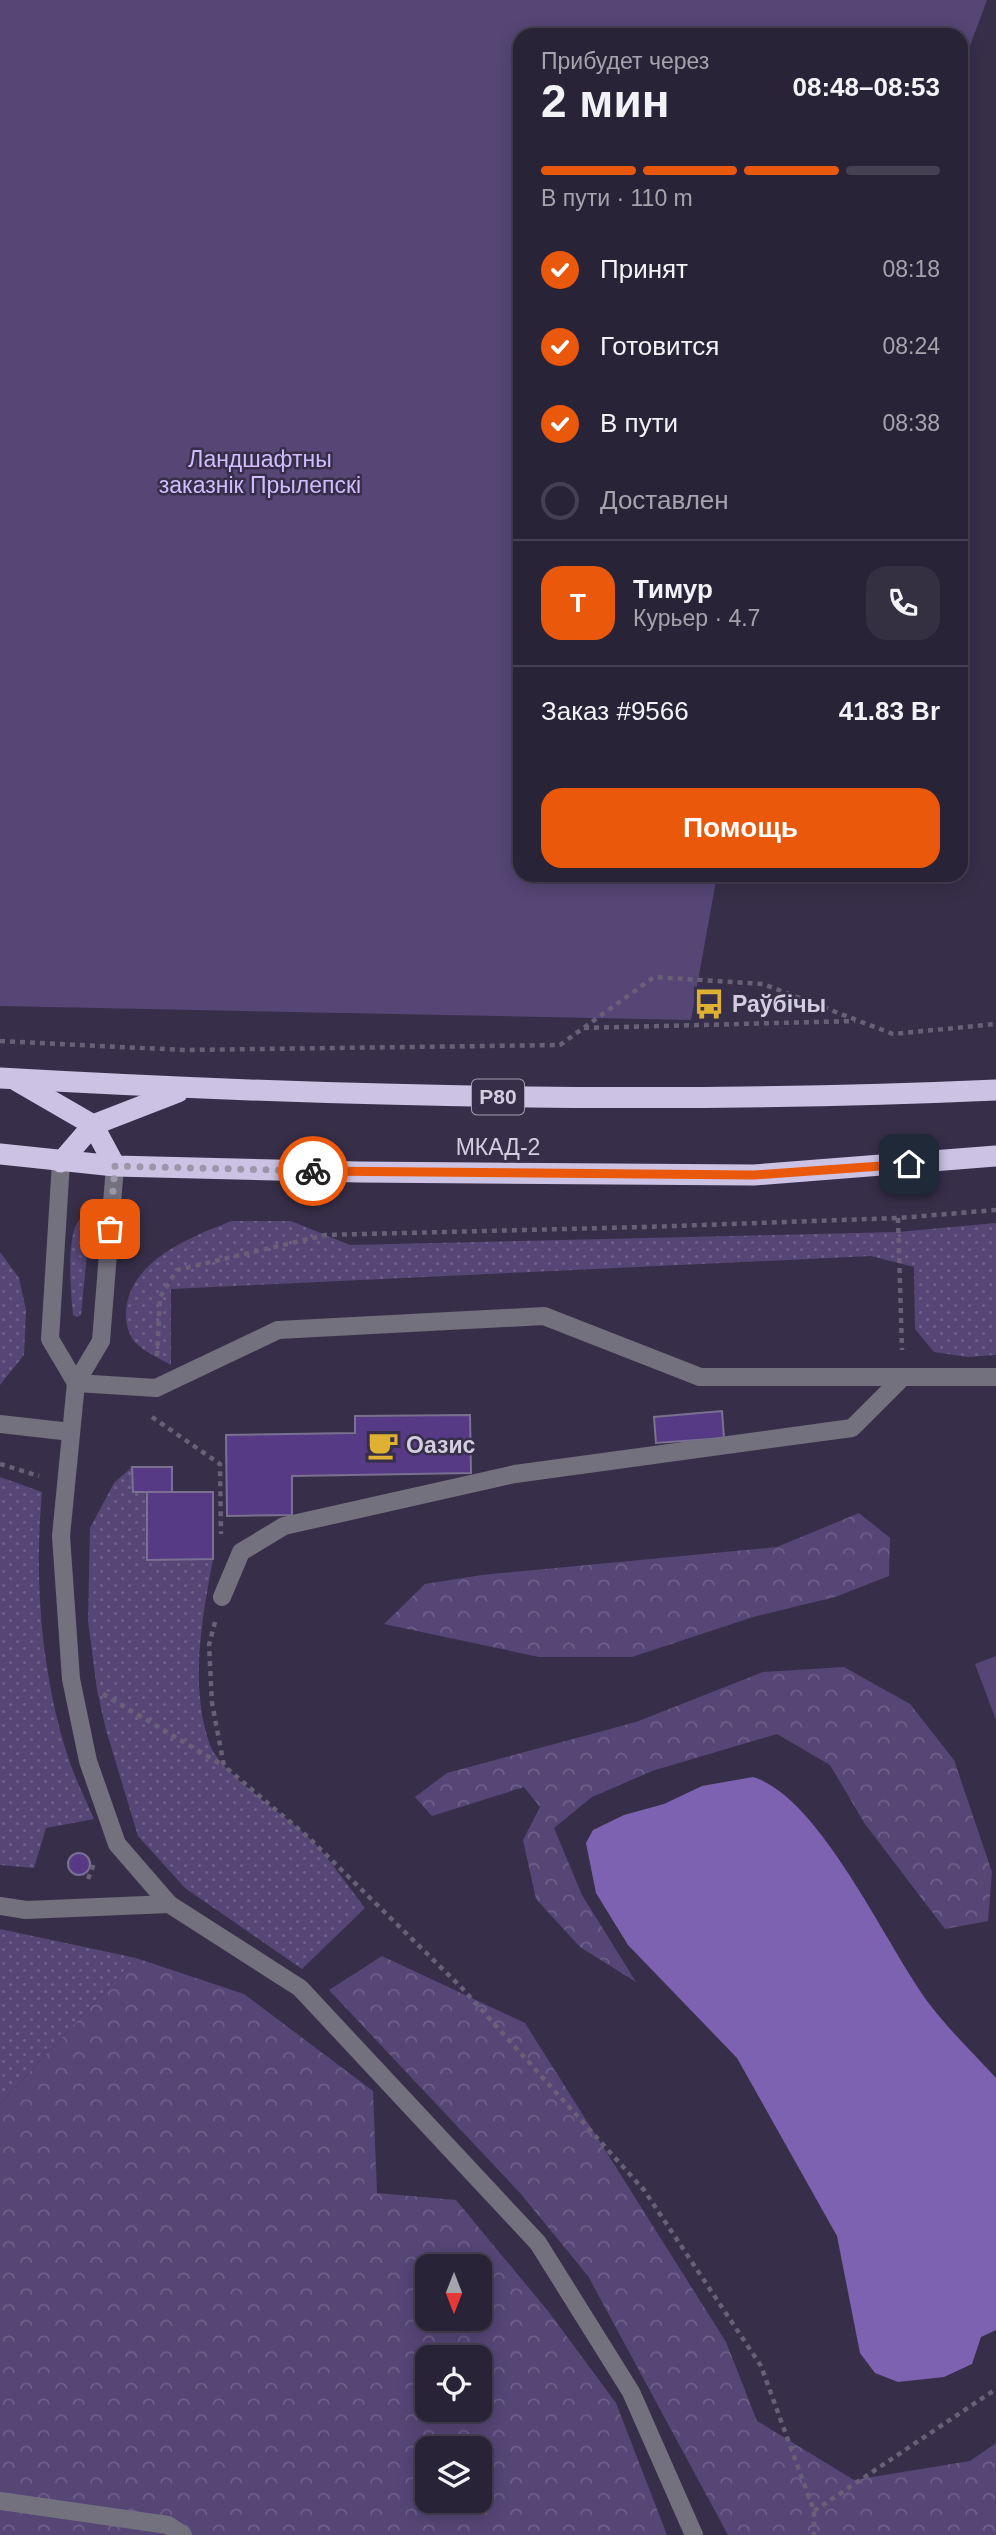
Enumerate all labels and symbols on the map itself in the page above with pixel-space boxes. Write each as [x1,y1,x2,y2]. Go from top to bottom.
park label: Ландшафтны заказнік Прылепскі [159,446,361,498]
bus stop icon: Раўбічы [692,987,726,1021]
place label: Раўбічы [732,991,826,1017]
road number: Р80 [472,1080,524,1114]
street label: МКАД-2 [456,1134,540,1160]
pin [879,1134,939,1194]
courier [278,1136,348,1206]
pin [80,1199,140,1259]
cafe icon: Оазис [366,1428,400,1462]
place label: Оазис [406,1432,476,1458]
north arrow [415,2254,492,2331]

